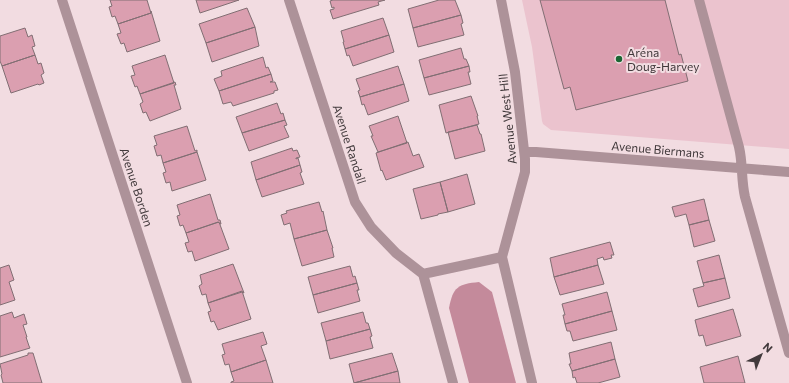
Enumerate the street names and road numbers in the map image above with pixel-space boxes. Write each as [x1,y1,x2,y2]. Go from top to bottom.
street label: Avenue West Hill [495,73,519,165]
street label: Avenue Randall [331,102,369,186]
street label: Avenue Biermans [611,138,705,160]
street label: Avenue Borden [118,146,156,228]

